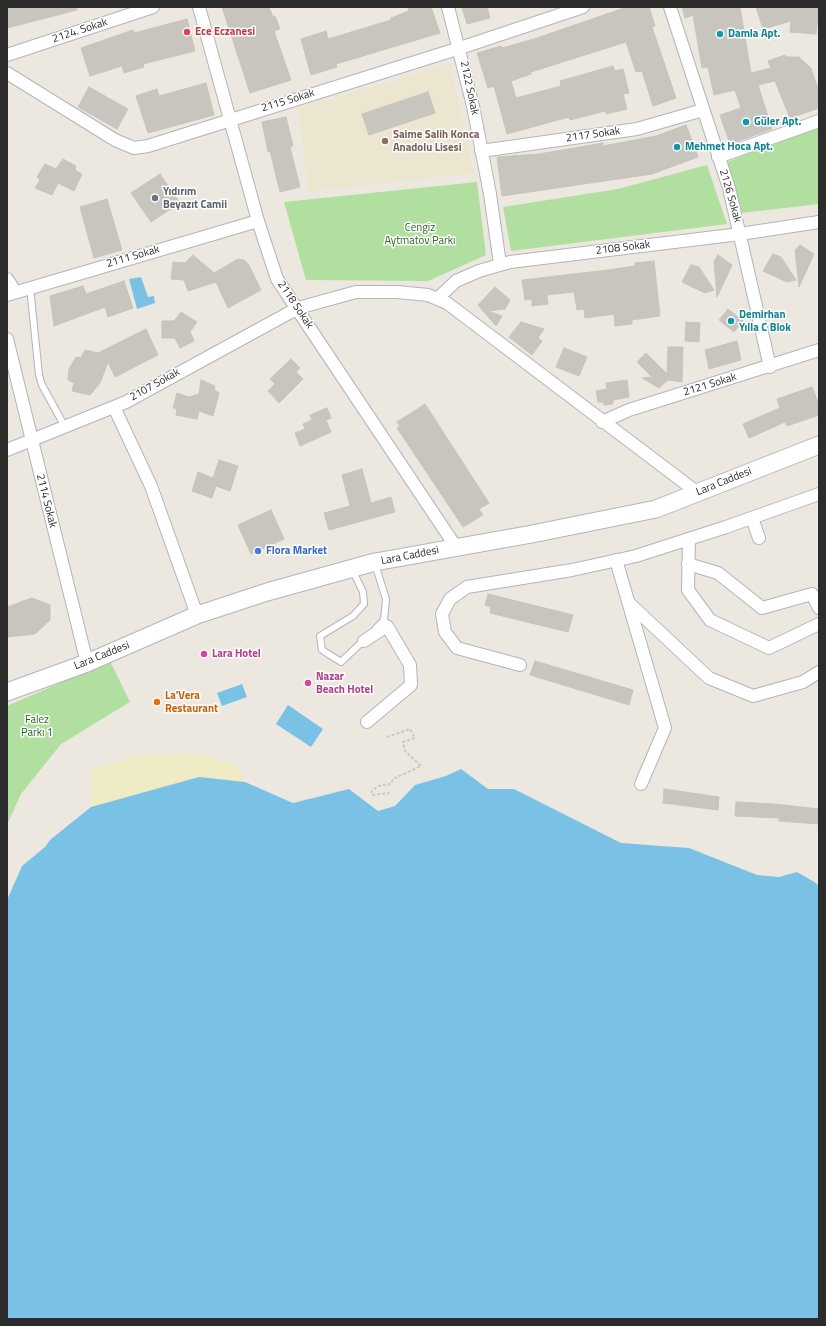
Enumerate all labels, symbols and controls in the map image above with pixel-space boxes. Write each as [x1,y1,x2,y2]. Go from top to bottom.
street label: 2124. Sokak [51,16,109,46]
place label: Ece Eczanesi [195,25,255,39]
marker: Ece Eczanesi [182,27,192,37]
place label: Damla Apt. [728,27,780,41]
marker: Damla Apt. [715,29,725,39]
street label: 2122 Sokak [457,60,481,116]
street label: 2115 Sokak [260,87,316,115]
place label: Güler Apt. [754,115,801,129]
marker: Güler Apt. [741,117,751,127]
street label: 2117 Sokak [565,125,621,145]
place label: Saime Salih Konca Anadolu Lisesi [393,128,479,154]
marker: Saime Salih Konca Anadolu Lisesi [380,136,390,146]
place label: Mehmet Hoca Apt. [685,140,773,154]
marker: Mehmet Hoca Apt. [672,142,682,152]
street label: 2126 Sokak [716,168,744,224]
place label: Yıdırım Beyazıt Camii [163,185,227,211]
marker: Yıdırım Beyazıt Camii [150,193,160,203]
park label: Cengiz Aytmatov Parkı [385,221,455,247]
street label: 2108 Sokak [595,238,651,258]
street label: 2111 Sokak [105,243,161,271]
street label: 2118 Sokak [274,279,316,331]
place label: Demirhan Yılla C Blok [739,308,791,334]
marker: Demirhan Yılla C Blok [726,316,736,326]
street label: 2107 Sokak [128,366,182,404]
street label: 2121 Sokak [682,371,738,399]
street label: Lara Caddesi [694,465,754,499]
street label: 2114 Sokak [33,473,59,529]
place label: Flora Market [266,544,327,558]
street label: Lara Caddesi [380,544,440,568]
marker: Flora Market [253,546,263,556]
street label: Lara Caddesi [72,639,132,673]
place label: Lara Hotel [212,647,261,661]
marker: Lara Hotel [199,649,209,659]
place label: Nazar Beach Hotel [316,670,373,696]
marker: Nazar Beach Hotel [303,678,313,688]
place label: La'Vera Restaurant [165,689,218,715]
marker: La'Vera Restaurant [152,697,162,707]
park label: Falez Parkı 1 [21,713,53,739]

